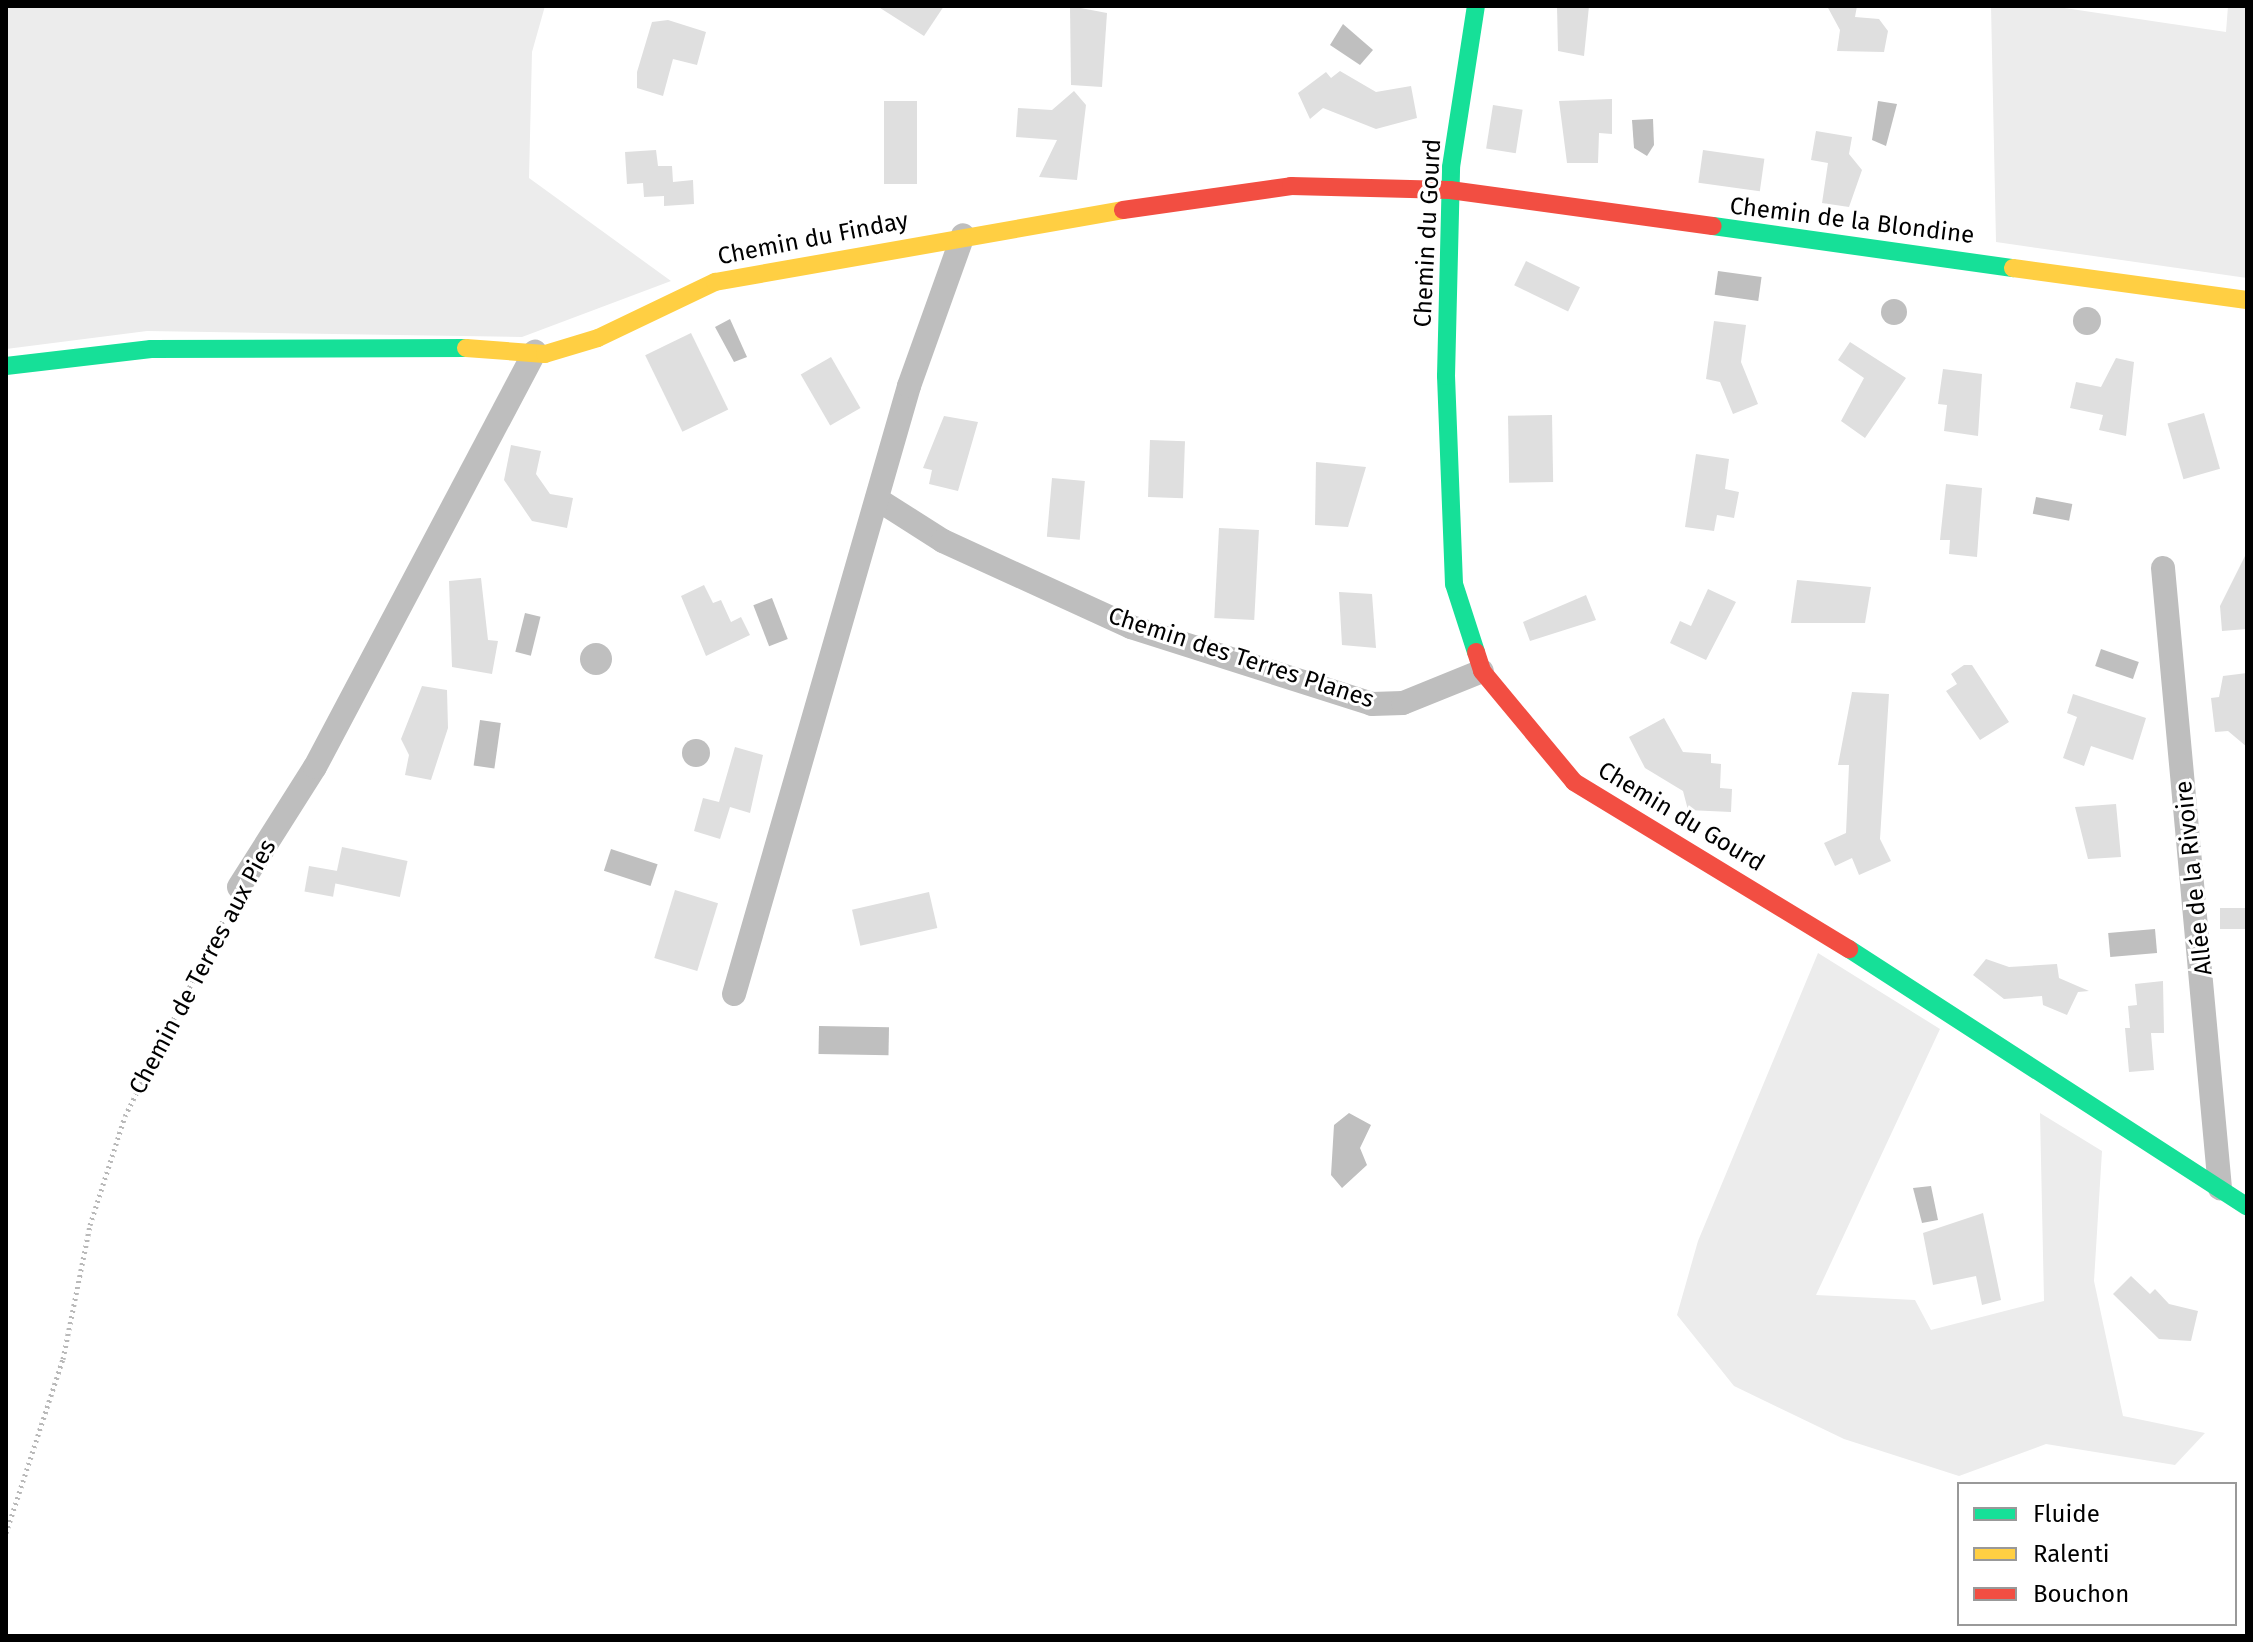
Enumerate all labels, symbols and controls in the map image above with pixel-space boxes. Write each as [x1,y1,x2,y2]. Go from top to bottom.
street label: Chemin du Gourd [1409,138,1447,328]
street label: Chemin de la Blondine [1728,192,1976,250]
street label: Chemin du Finday [715,206,911,272]
street label: Chemin des Terres Planes [1104,601,1378,715]
street label: Chemin du Gourd [1593,756,1769,878]
street label: Allée de la Rivoire [2169,779,2219,977]
street label: Chemin de Terres aux Pies [123,835,283,1099]
legend [1957,1482,2237,1626]
text: Fluide [2033,1500,2100,1528]
text: Ralenti [2033,1540,2110,1568]
text: Bouchon [2033,1580,2129,1608]

